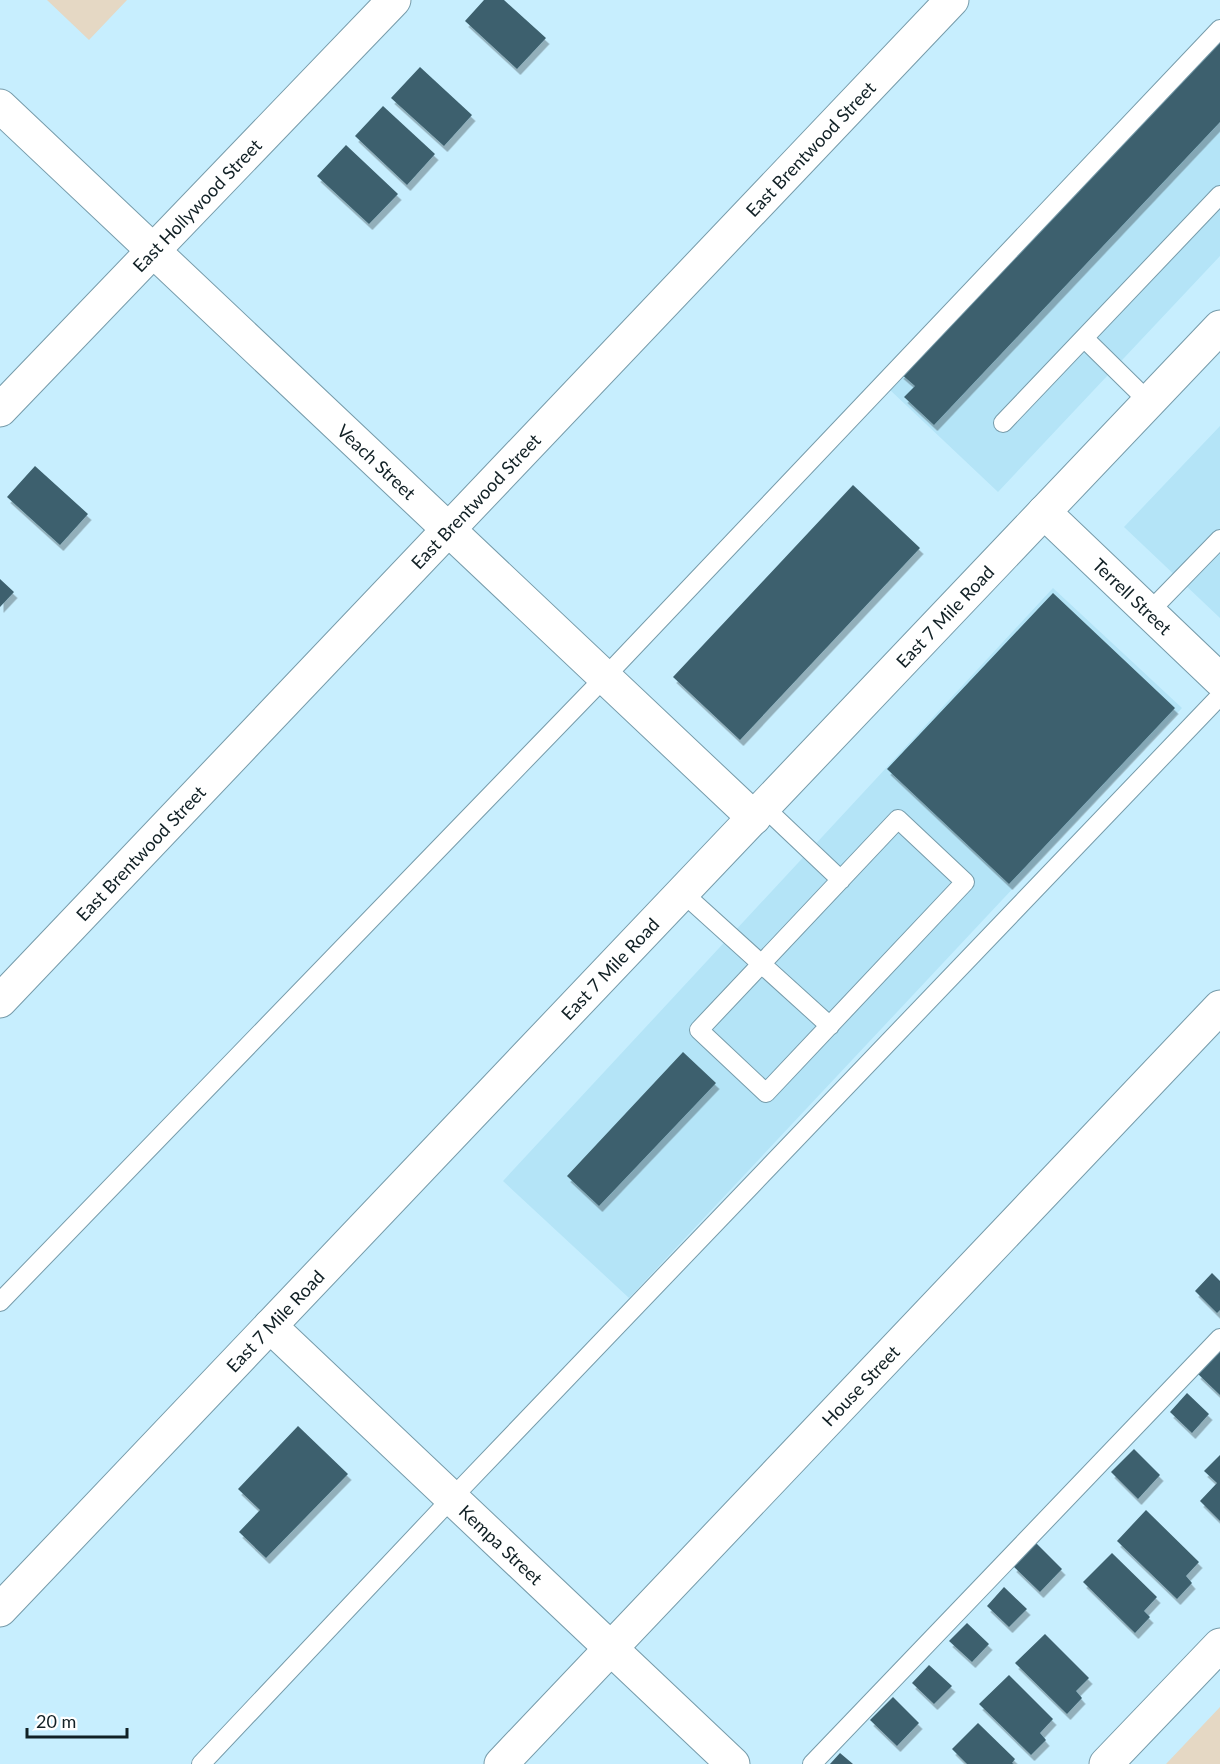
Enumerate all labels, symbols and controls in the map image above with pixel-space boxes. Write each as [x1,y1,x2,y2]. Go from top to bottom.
street label: East Brentwood Street [741,76,880,221]
street label: East Hollywood Street [128,134,266,276]
street label: Veach Street [333,419,421,504]
street label: East Brentwood Street [406,428,545,573]
street label: Terrell Street [1088,553,1177,639]
street label: East 7 Mile Road [891,561,998,672]
street label: East Brentwood Street [71,781,210,925]
street label: East 7 Mile Road [556,913,663,1024]
street label: East 7 Mile Road [221,1265,329,1376]
street label: House Street [817,1340,904,1430]
street label: Kempa Street [455,1500,548,1590]
scale bar [27,1701,128,1739]
text: 20 m [36,1710,76,1732]

